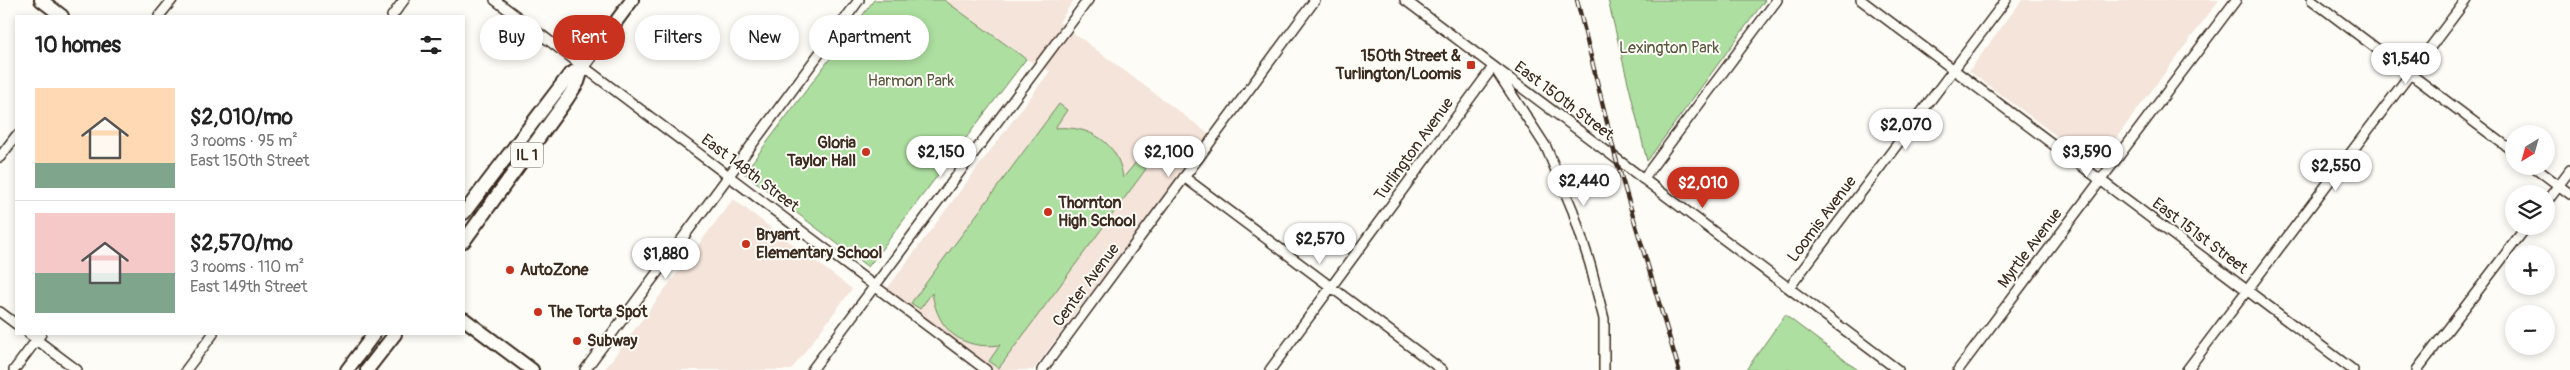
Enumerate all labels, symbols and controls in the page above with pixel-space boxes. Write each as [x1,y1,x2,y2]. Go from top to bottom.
chip: Buy [480,15,543,60]
chip: Rent [553,15,625,60]
chip: Filters [635,15,720,60]
chip: New [730,15,799,60]
chip: Apartment [809,15,929,60]
icon: filters [417,31,445,59]
text: 10 homes [35,32,121,59]
park label: Lexington Park [1619,38,1719,58]
pin: $1,540 [2365,42,2447,85]
place label: 150th Street & Turlington/Loomis [1335,46,1462,84]
text: $1,540 [2382,49,2430,69]
street label: East 150th Street [1510,57,1618,145]
marker: 150th Street & Turlington/Loomis [1465,59,1477,71]
park label: Harmon Park [868,71,955,91]
street label: Turlington Avenue [1370,94,1458,204]
text: $2,010/mo [190,104,293,131]
icon: home [75,108,135,168]
pin: $2,070 [1865,108,1947,151]
text: $2,070 [1880,115,1932,135]
north arrow [2505,125,2555,175]
map controls [2505,125,2555,355]
street label: East 148th Street [697,130,803,217]
text: 3 rooms · 95 m² [190,131,298,151]
place label: Gloria Taylor Hall [786,133,857,171]
pin: $2,150 [900,136,982,178]
pin: $2,100 [1128,136,1210,178]
pin: $3,590 [2046,136,2128,178]
road number: IL 1 [511,142,543,168]
text: $2,150 [917,142,965,162]
text: $2,100 [1144,142,1194,162]
text: $3,590 [2062,142,2112,162]
marker: Gloria Taylor Hall [860,146,872,158]
pin: $2,550 [2295,150,2377,192]
text: East 150th Street [190,151,310,171]
text: $2,550 [2311,156,2361,176]
pin: $2,440 [1543,164,1625,207]
pin: $2,010 [1662,166,1744,209]
text: $2,440 [1558,171,1610,191]
street label: Loomis Avenue [1783,172,1861,266]
text: $2,010 [1678,173,1728,193]
button: layers [2505,185,2555,235]
place label: Thornton High School [1057,193,1136,231]
street label: East 151st Street [2148,194,2252,279]
street label: Myrtle Avenue [1993,204,2067,292]
marker: Thornton High School [1042,206,1054,218]
pin: $2,570 [1279,222,1361,265]
place label: Bryant Elementary School [756,225,883,263]
text: $2,570 [1295,229,1345,249]
text: $2,570/mo [190,230,293,257]
icon: home [75,233,135,293]
pin: $1,880 [625,238,707,280]
marker: Bryant Elementary School [740,238,752,250]
street label: Center Avenue [1048,239,1124,331]
text: $1,880 [643,244,689,264]
button: + [2505,245,2555,295]
text: 3 rooms · 110 m² [190,257,304,277]
place label: AutoZone [520,260,590,280]
marker: AutoZone [504,264,516,276]
text: East 149th Street [190,277,307,297]
place label: The Torta Spot [547,302,648,322]
button: − [2505,305,2555,355]
marker: The Torta Spot [532,306,544,318]
place label: Subway [587,331,637,351]
marker: Subway [571,335,583,347]

